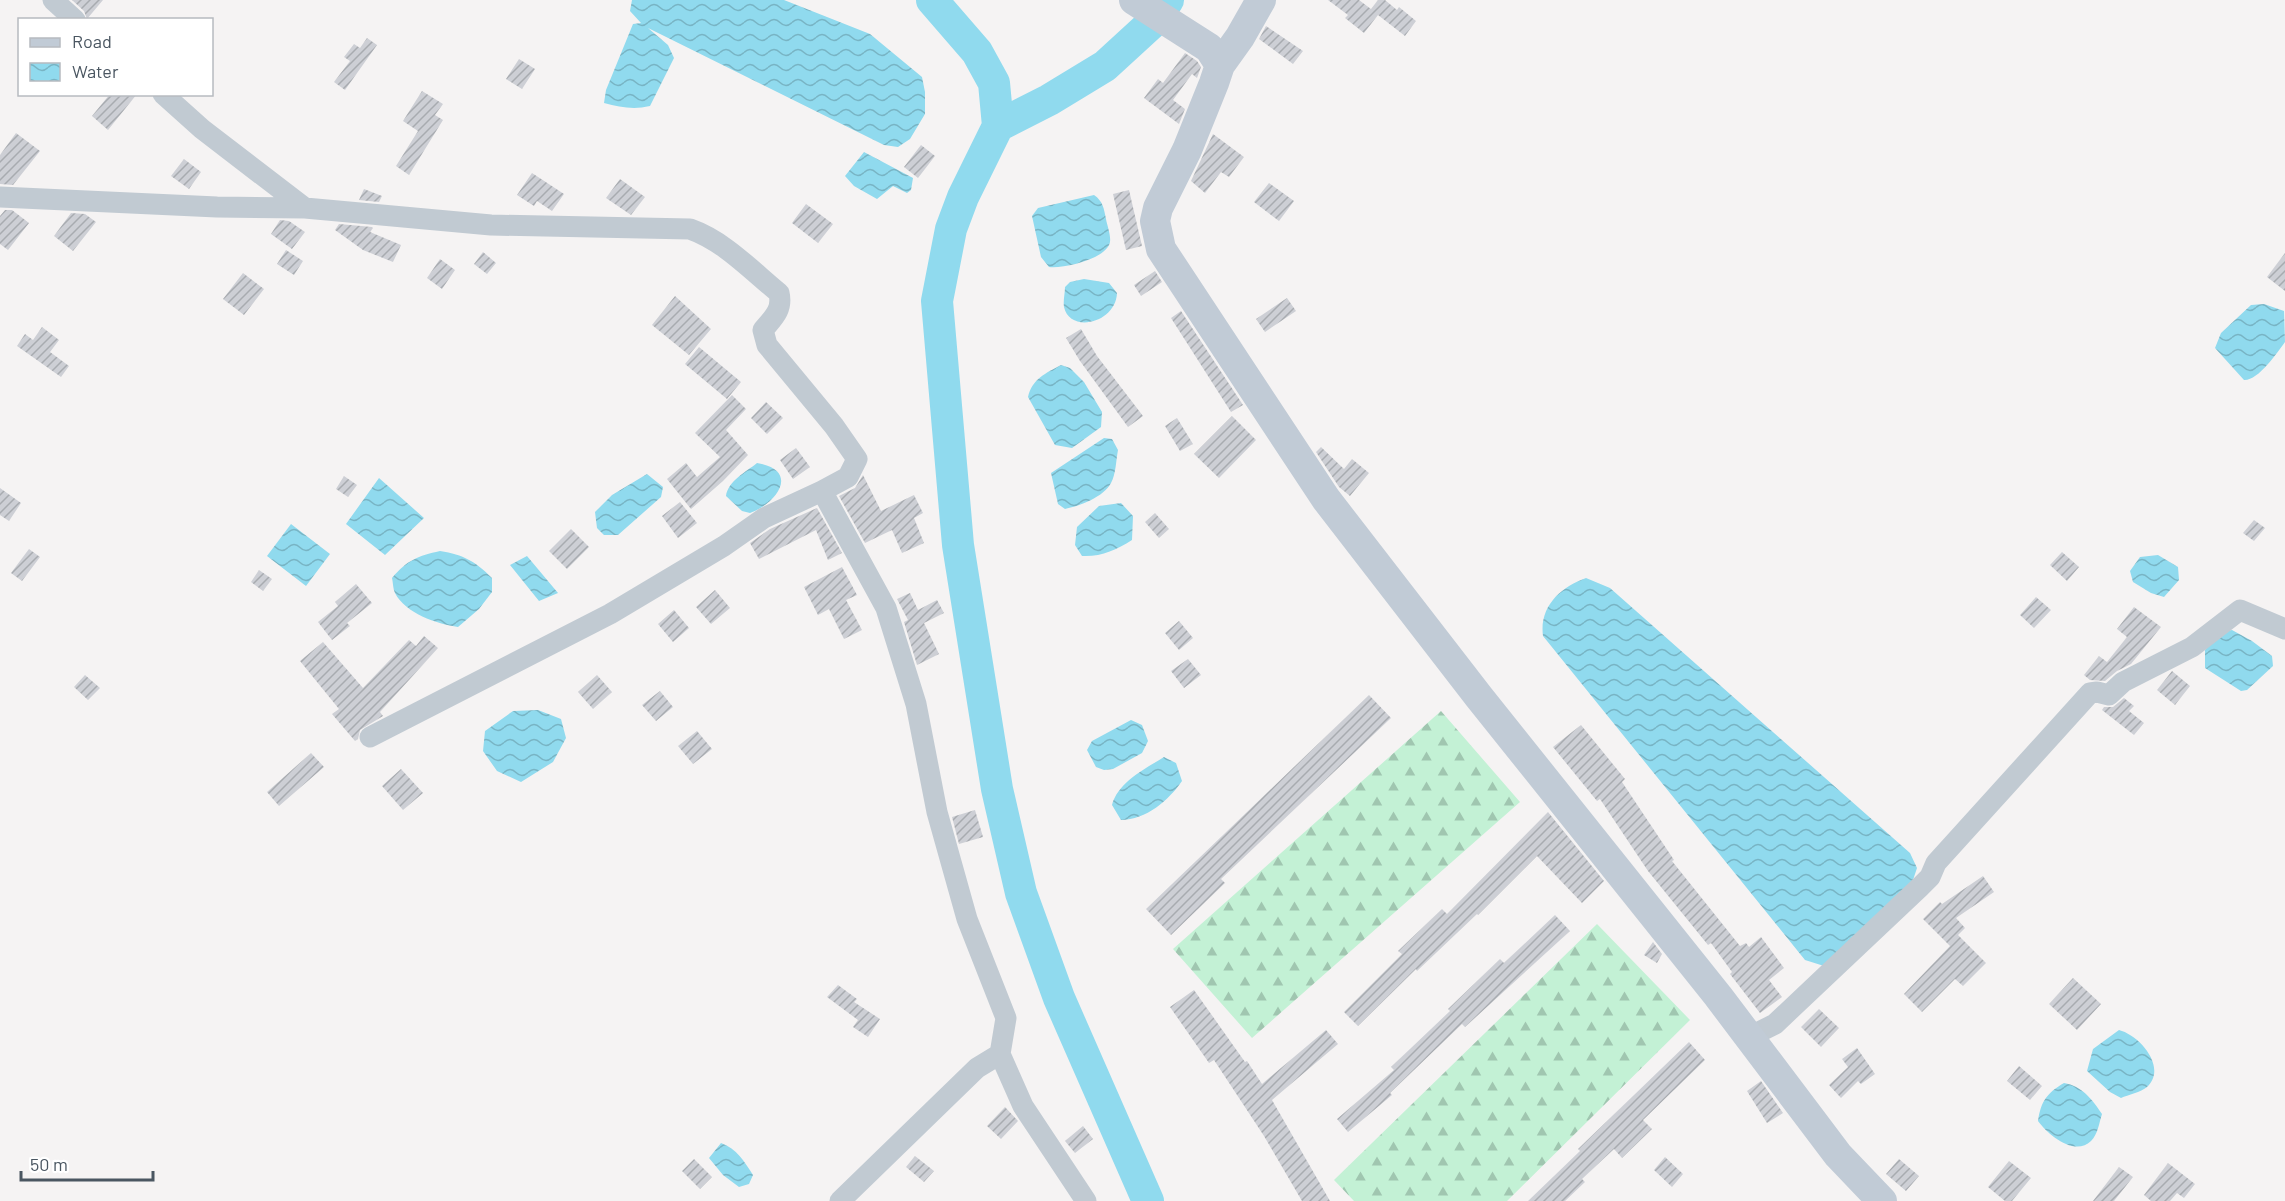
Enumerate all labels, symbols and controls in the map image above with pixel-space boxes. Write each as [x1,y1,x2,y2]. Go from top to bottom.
legend [18,18,213,96]
text: Road [72,30,112,52]
text: Water [72,60,119,82]
scale bar [21,1144,153,1182]
text: 50 m [30,1153,68,1175]

